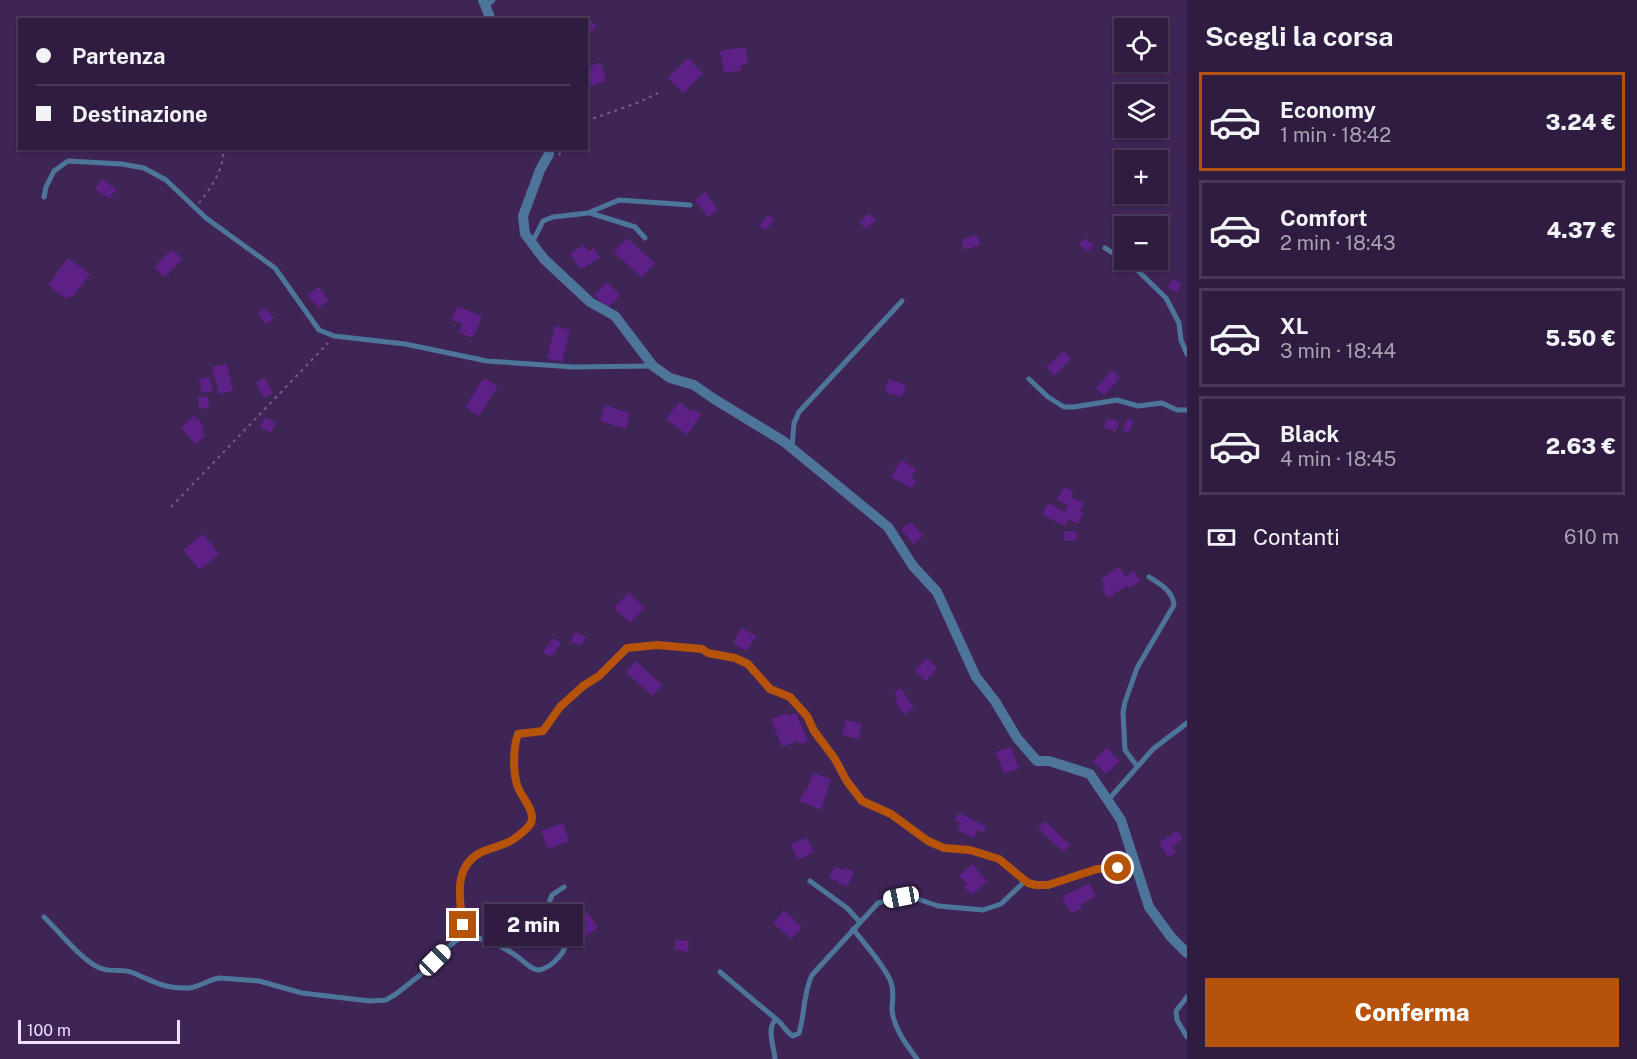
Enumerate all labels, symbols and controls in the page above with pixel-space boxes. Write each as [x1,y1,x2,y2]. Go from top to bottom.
map controls [1114,18,1168,270]
button: locate [1114,18,1168,72]
text: Scegli la corsa [1205,20,1394,52]
text: Partenza [72,43,166,69]
button: layers [1114,84,1168,138]
icon: car [1208,95,1262,149]
text: Economy [1280,97,1376,123]
text: Destinazione [72,101,208,127]
text: 3.24 € [1545,109,1616,135]
text: 1 min · 18:42 [1280,123,1391,147]
button: + [1114,150,1168,204]
icon: car [1208,203,1262,257]
text: Comfort [1280,205,1367,231]
button: − [1114,216,1168,270]
text: 4.37 € [1547,217,1616,243]
text: 2 min · 18:43 [1280,231,1396,255]
icon: car [1208,311,1262,365]
text: XL [1280,313,1308,339]
text: 5.50 € [1545,325,1616,351]
text: 3 min · 18:44 [1280,339,1396,363]
icon: car [1208,419,1262,473]
text: Black [1280,421,1339,447]
text: 2.63 € [1546,433,1616,459]
text: 4 min · 18:45 [1280,447,1396,471]
icon: cash [1205,521,1238,554]
text: Contanti [1253,524,1340,550]
text: 610 m [1564,525,1619,549]
route start [1104,854,1131,881]
car [882,885,920,909]
callout: 2 min [484,904,583,946]
route end [449,911,476,938]
text: 2 min [507,913,560,937]
car [416,941,454,979]
button: Conferma [1205,978,1619,1047]
scale bar [18,1017,180,1044]
text: 100 m [27,1021,71,1040]

